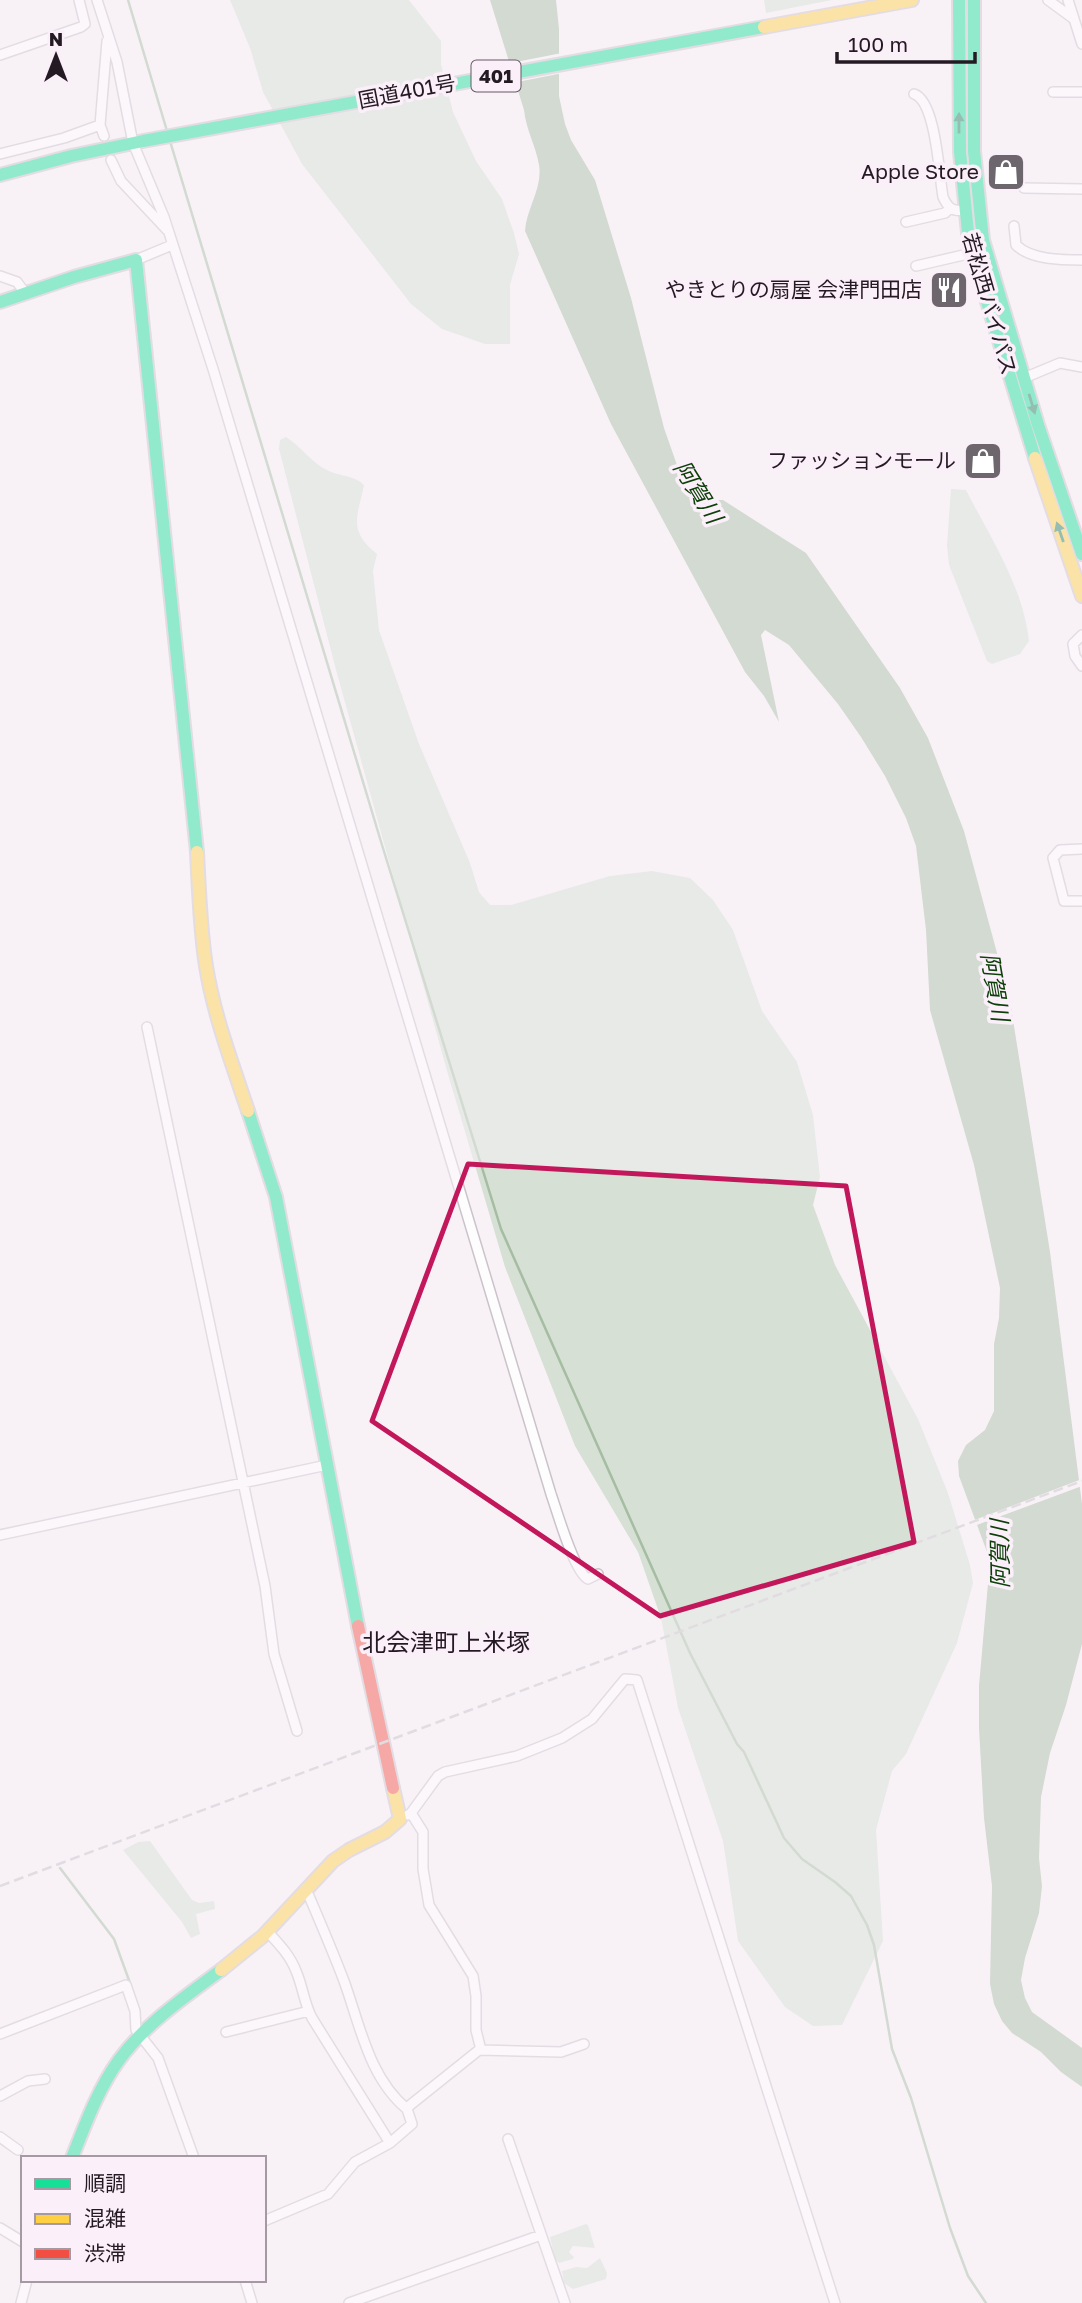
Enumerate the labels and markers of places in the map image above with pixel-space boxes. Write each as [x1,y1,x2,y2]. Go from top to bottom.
shop icon: Apple Store [985,151,1027,193]
place label: Apple Store [861,158,979,184]
restaurant icon: やきとりの扇屋 会津門田店 [928,269,970,311]
place label: やきとりの扇屋 会津門田店 [665,276,922,302]
shop icon: ファッションモール [962,440,1004,482]
place label: ファッションモール [767,447,956,473]

